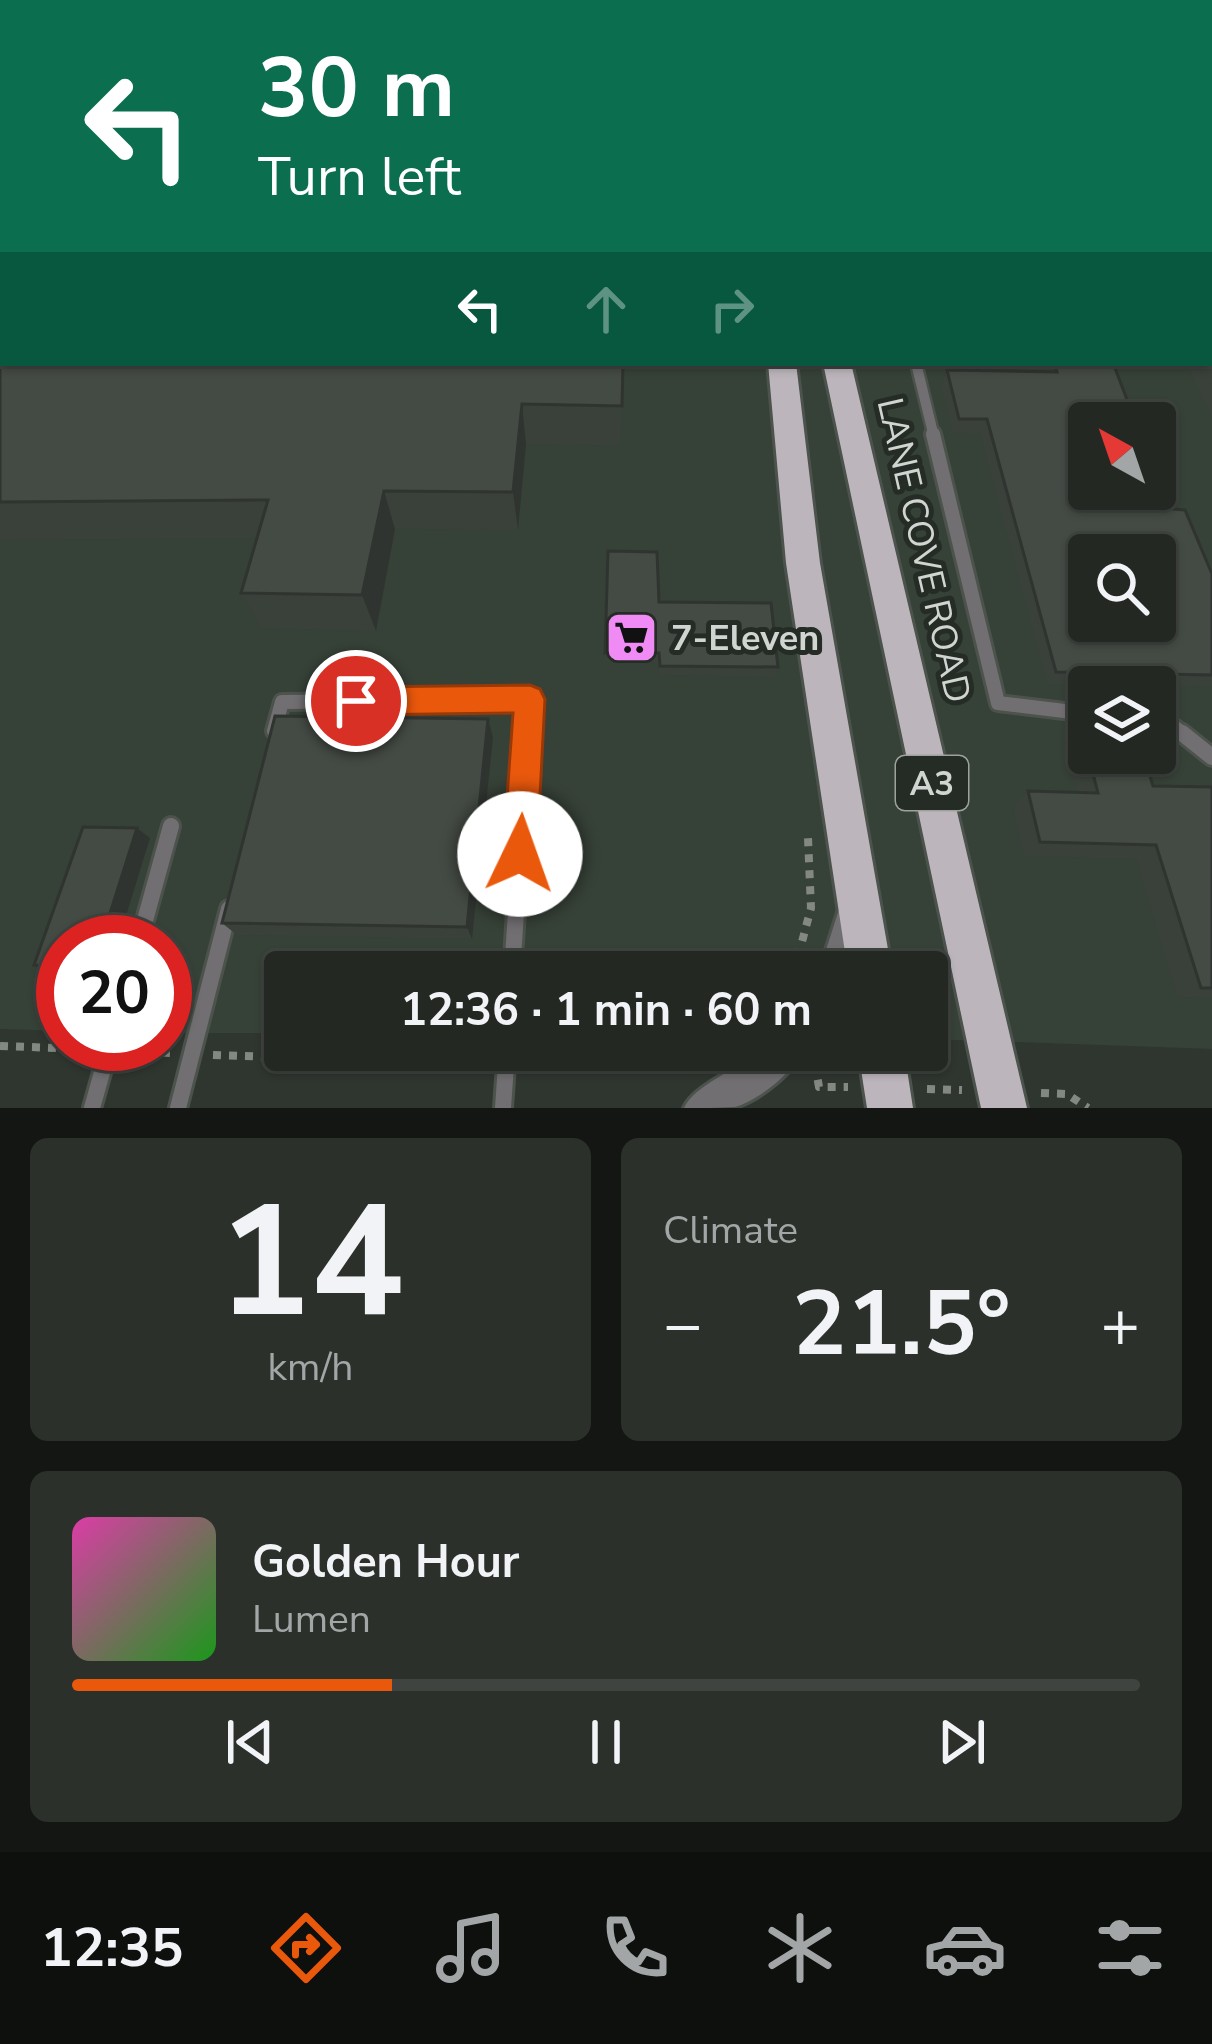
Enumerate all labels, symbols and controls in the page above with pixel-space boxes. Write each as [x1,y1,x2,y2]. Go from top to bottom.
text: 30 m [258,31,455,146]
icon: left [60,48,216,204]
text: Turn left [258,140,461,214]
icon: left [447,276,513,342]
icon: ahead [573,276,639,342]
icon: right [699,276,765,342]
street label: LANE COVE ROAD [865,393,982,708]
north arrow [1068,402,1176,510]
map controls [1068,402,1176,774]
button: search [1068,534,1176,642]
supermarket icon: 7-Eleven [604,609,660,665]
place label: 7-Eleven [671,614,819,663]
pin [305,650,407,752]
button: layers [1068,666,1176,774]
icon: arrive [323,668,389,734]
road number: A3 [896,756,968,810]
position arrow [457,791,583,917]
speed limit sign: 20 [36,915,192,1071]
text: 12:36 · 1 min · 60 m [400,980,812,1041]
text: 14 [217,1156,404,1369]
text: Climate [663,1204,798,1257]
text: 21.5° [792,1263,1011,1386]
text: − [663,1280,703,1370]
text: + [1100,1280,1140,1370]
text: km/h [268,1341,353,1394]
text: Golden Hour [252,1532,519,1593]
text: Lumen [252,1593,371,1646]
icon: previous [217,1709,283,1775]
icon: pause [573,1709,639,1775]
icon: next [929,1709,995,1775]
icon: directions [264,1906,348,1990]
icon: music [429,1906,513,1990]
icon: phone [593,1906,677,1990]
icon: climate [758,1906,842,1990]
icon: car [923,1906,1007,1990]
icon: filters [1088,1906,1172,1990]
text: 12:35 [40,1911,183,1985]

